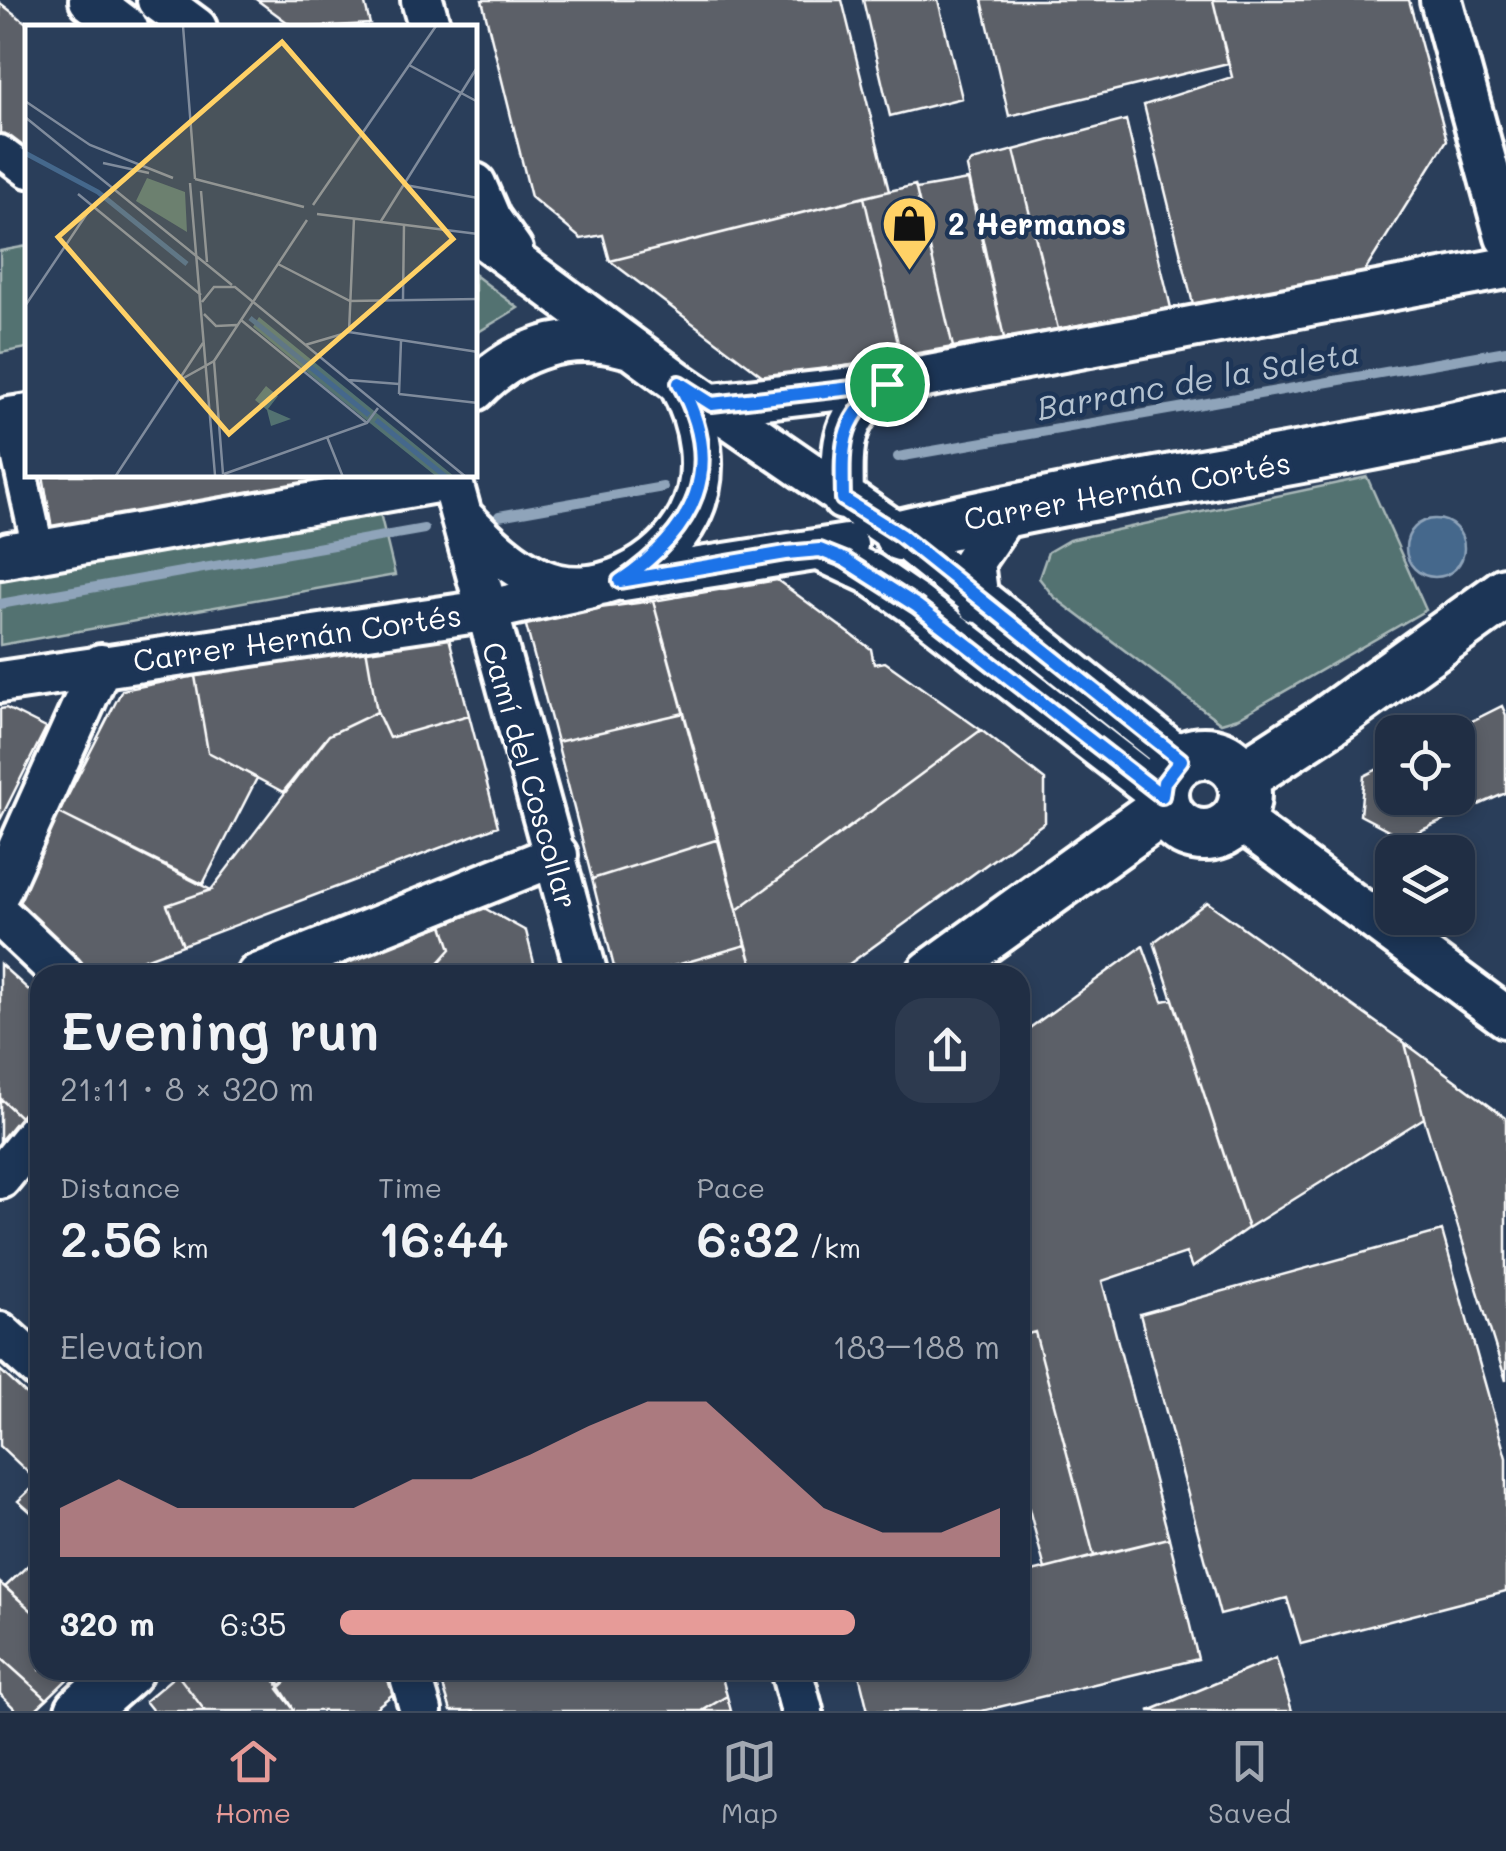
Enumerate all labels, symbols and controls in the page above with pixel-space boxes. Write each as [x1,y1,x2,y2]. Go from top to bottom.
inset map [25,25,478,478]
shop icon: 2 Hermanos [879,193,939,272]
place label: 2 Hermanos [948,203,1126,243]
water label: Barranc de la Saleta [1033,330,1363,428]
pin [845,342,930,427]
icon: arrive [860,357,915,412]
street label: Carrer Hernán Cortés [960,442,1294,538]
street label: Carrer Hernán Cortés [130,594,464,680]
street label: Camí del Coscollar [474,637,588,913]
map controls [1375,715,1475,935]
button: locate [1375,715,1475,815]
button: layers [1375,835,1475,935]
text: Evening run [60,993,379,1065]
button: share [895,998,1000,1103]
text: 21:11 · 8 × 320 m [60,1067,314,1109]
text: Distance [60,1169,181,1205]
text: Time [378,1169,442,1205]
text: Pace [697,1169,765,1205]
text: 2.56 [60,1205,163,1271]
text: 16:44 [378,1205,508,1271]
text: 6:32 [697,1205,800,1271]
text: km [163,1229,209,1265]
text: /km [800,1229,861,1265]
text: Elevation [60,1325,204,1367]
text: 183–188 m [833,1325,1000,1367]
text: 320 m [60,1602,155,1644]
text: 6:35 [220,1602,287,1644]
tab: Home [215,1734,291,1830]
tab: Map [721,1734,778,1830]
tab: Saved [1208,1734,1291,1830]

